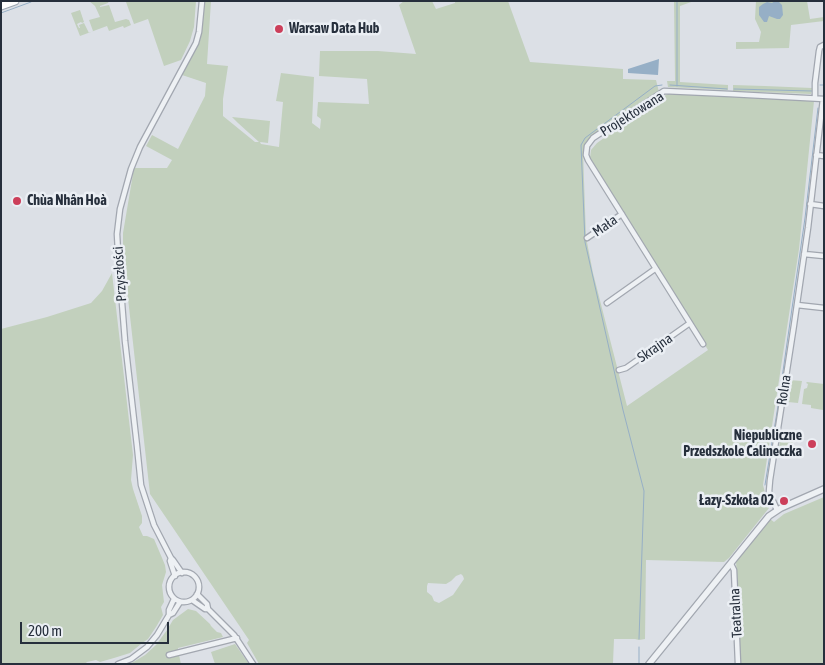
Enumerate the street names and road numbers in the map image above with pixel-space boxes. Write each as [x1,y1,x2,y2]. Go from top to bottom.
street label: Projektowana [597,88,667,140]
street label: Mała [589,212,621,240]
street label: Przyszłości [110,246,130,302]
street label: Skrajna [634,330,676,366]
street label: Rolna [773,374,795,406]
street label: Teatralna [726,588,746,638]

